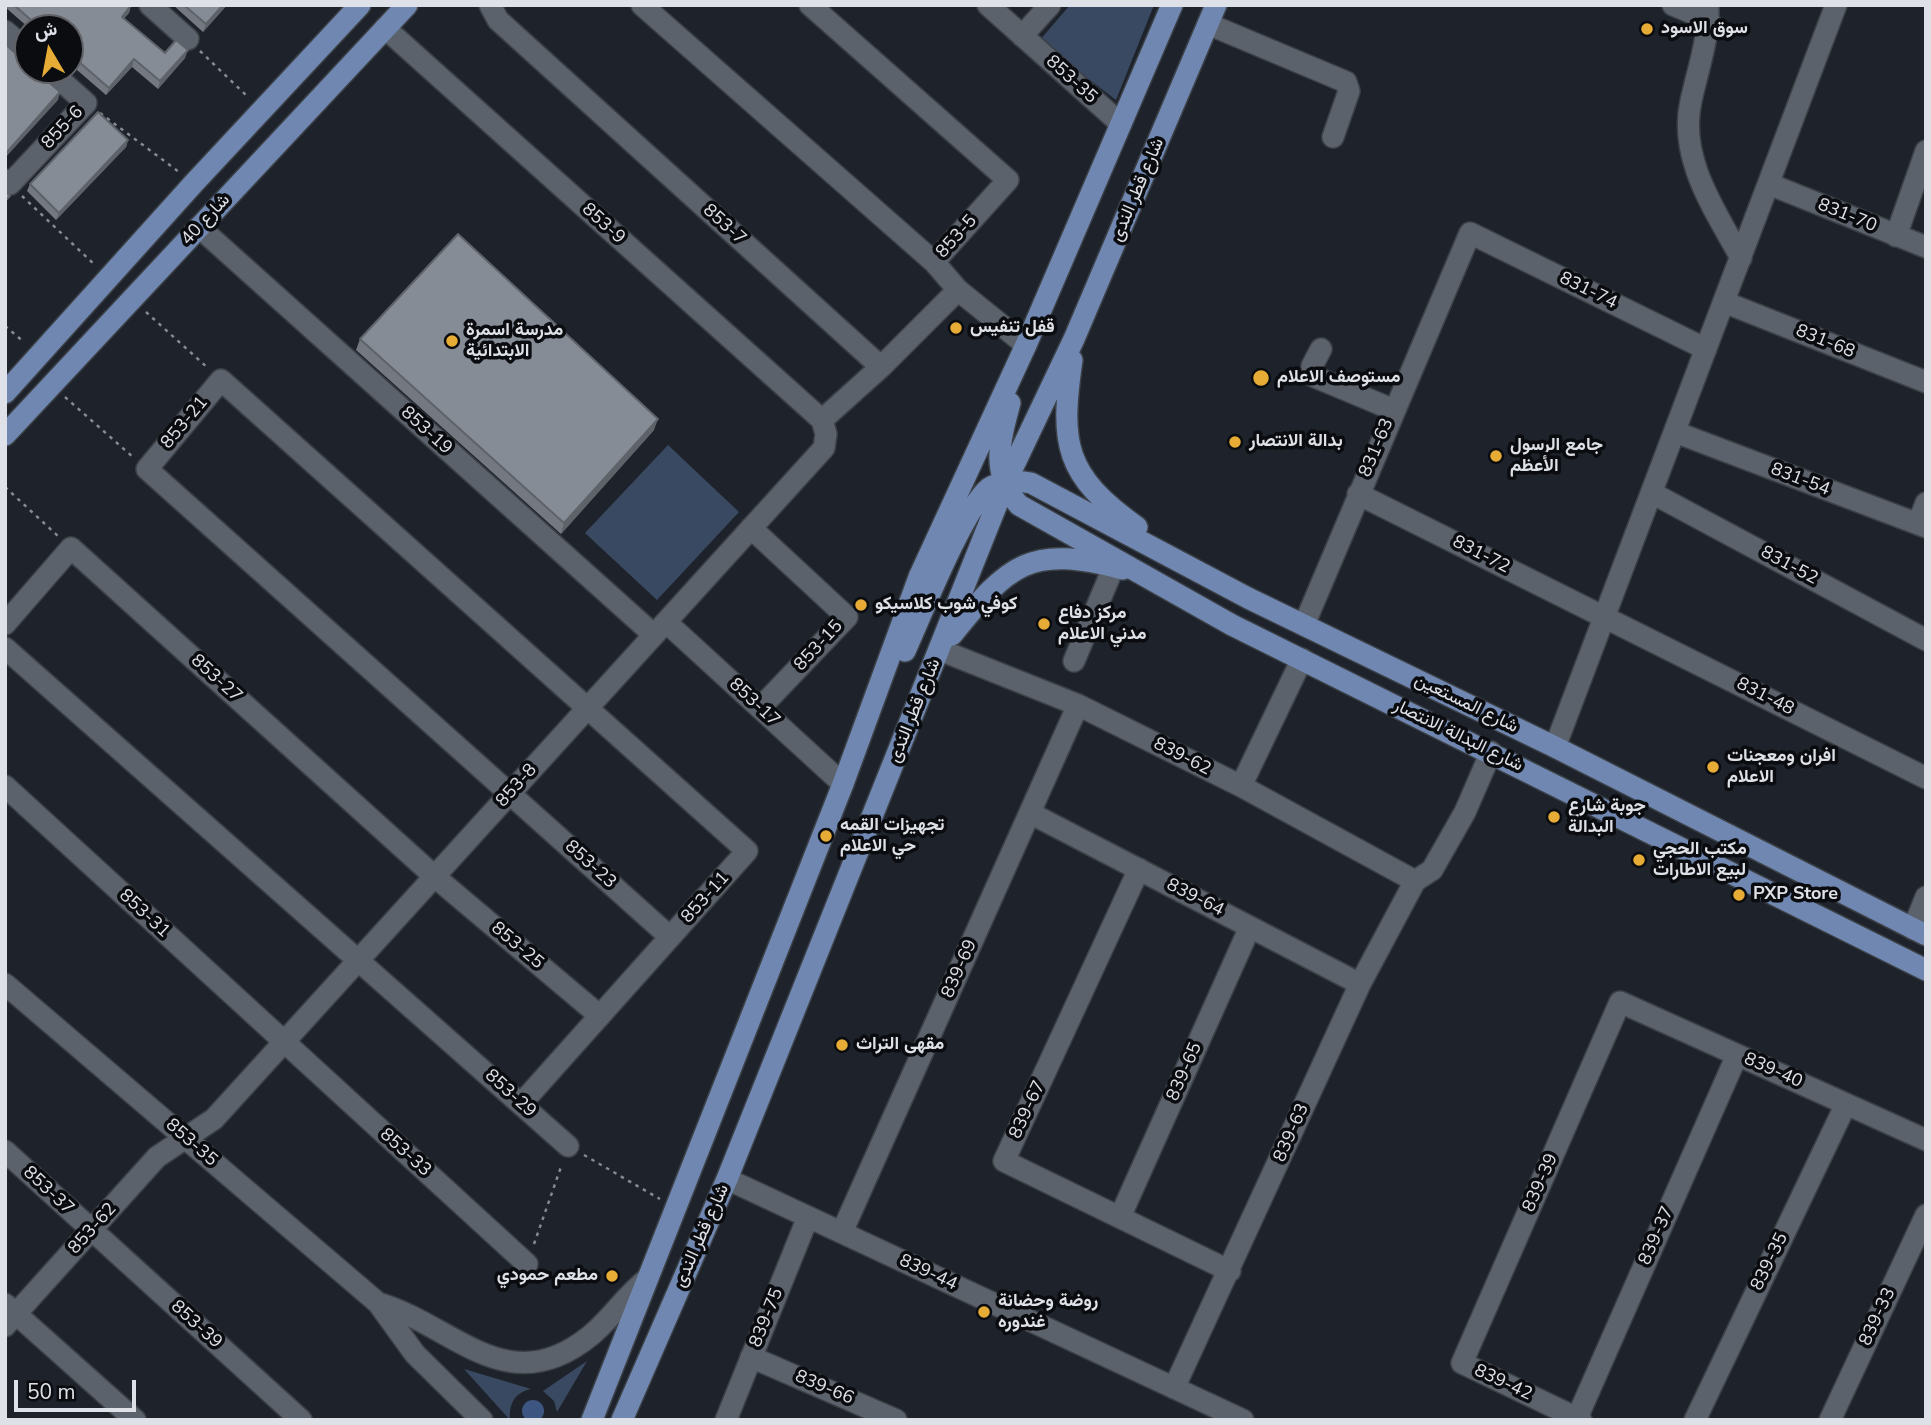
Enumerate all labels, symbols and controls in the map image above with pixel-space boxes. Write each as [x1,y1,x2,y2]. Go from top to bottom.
north arrow [14,14,84,84]
text: ش [32,16,59,45]
place label: سوق الاسود [1661,18,1748,40]
marker: سوق الاسود [1639,21,1655,37]
street label: 853-35 [1041,51,1101,109]
street label: 855-6 [38,102,88,154]
street label: شارع قطر الندى [1106,135,1170,245]
street label: شارع 40 [177,190,235,250]
street label: 831-70 [1814,194,1880,238]
street label: 853-9 [577,199,629,249]
street label: 853-7 [698,200,750,250]
street label: 853-5 [932,211,982,263]
street label: 831-74 [1556,268,1620,314]
place label: قفل تنفيس [970,317,1055,339]
place label: مدرسة اسمرة الابتدائية [466,320,563,362]
marker: قفل تنفيس [948,320,964,336]
street label: 831-68 [1792,320,1858,364]
marker: مدرسة اسمرة الابتدائية [444,333,460,349]
place label: مستوصف الاعلام [1277,367,1401,389]
marker: مستوصف الاعلام [1251,368,1271,388]
street label: 853-21 [157,392,213,454]
street label: 853-19 [396,402,456,460]
street label: 831-63 [1355,415,1399,481]
place label: بدالة الانتصار [1249,431,1343,453]
marker: بدالة الانتصار [1227,434,1243,450]
place label: جامع الرسول الأعظم [1510,435,1603,478]
marker: جامع الرسول الأعظم [1488,448,1504,464]
street label: 831-54 [1767,459,1833,501]
street label: 831-72 [1449,531,1513,579]
street label: 831-52 [1757,542,1821,590]
place label: كوفي شوب كلاسيكو [875,594,1017,616]
marker: كوفي شوب كلاسيكو [853,597,869,613]
place label: مركز دفاع مدني الاعلام [1058,603,1147,646]
street label: 853-15 [790,616,848,676]
marker: مركز دفاع مدني الاعلام [1036,616,1052,632]
street label: 853-27 [186,650,246,708]
street label: شارع قطر الندى [884,656,946,766]
street label: شارع المستعين [1411,670,1521,738]
street label: 831-48 [1733,673,1797,721]
street label: 853-17 [724,674,784,732]
street label: شارع البدالة الانتصار [1390,695,1526,777]
street label: 839-62 [1150,733,1214,781]
place label: افران ومعجنات الاعلام [1727,746,1836,788]
marker: افران ومعجنات الاعلام [1705,759,1721,775]
street label: 853-8 [492,760,542,812]
place label: جوبة شارع البدالة [1568,796,1646,838]
marker: جوبة شارع البدالة [1546,809,1562,825]
place label: تجهيزات القمه حي الاعلام [840,815,945,858]
marker: تجهيزات القمه حي الاعلام [818,828,834,844]
street label: 853-23 [560,836,620,894]
place label: مكتب الحجي لبيع الاطارات [1653,839,1747,882]
marker: مكتب الحجي لبيع الاطارات [1631,852,1647,868]
street label: 853-11 [677,868,735,928]
street label: 839-64 [1163,874,1227,922]
place label: PXP Store [1753,884,1838,906]
street label: 853-31 [114,885,174,943]
marker: PXP Store [1731,887,1747,903]
street label: 853-25 [486,918,548,974]
street label: 839-69 [938,936,982,1002]
place label: مقهى التراث [856,1034,944,1056]
marker: مقهى التراث [834,1037,850,1053]
street label: 839-65 [1163,1039,1207,1105]
street label: 839-40 [1740,1049,1806,1093]
street label: 853-29 [480,1065,540,1123]
street label: 839-67 [1005,1078,1051,1142]
street label: 839-63 [1270,1100,1314,1166]
street label: 853-35 [161,1115,221,1171]
street label: 853-33 [375,1124,435,1182]
street label: 839-39 [1519,1150,1563,1216]
street label: 853-37 [18,1162,78,1220]
street label: شارع قطر الندى [670,1181,734,1291]
street label: 853-62 [64,1199,122,1259]
street label: 839-37 [1635,1203,1679,1269]
street label: 839-35 [1747,1230,1793,1294]
street label: 839-44 [896,1250,960,1296]
place label: مطعم حمودي [497,1265,598,1287]
marker: مطعم حمودي [604,1268,620,1284]
street label: 839-75 [745,1285,789,1351]
street label: 839-33 [1855,1285,1901,1349]
place label: روضة وحضانة غندوره [998,1291,1098,1334]
street label: 853-39 [166,1296,226,1354]
marker: روضة وحضانة غندوره [976,1304,992,1320]
street label: 839-42 [1471,1360,1535,1406]
scale bar [18,1366,140,1410]
street label: 839-66 [791,1366,857,1410]
text: 50 m [27,1378,76,1406]

